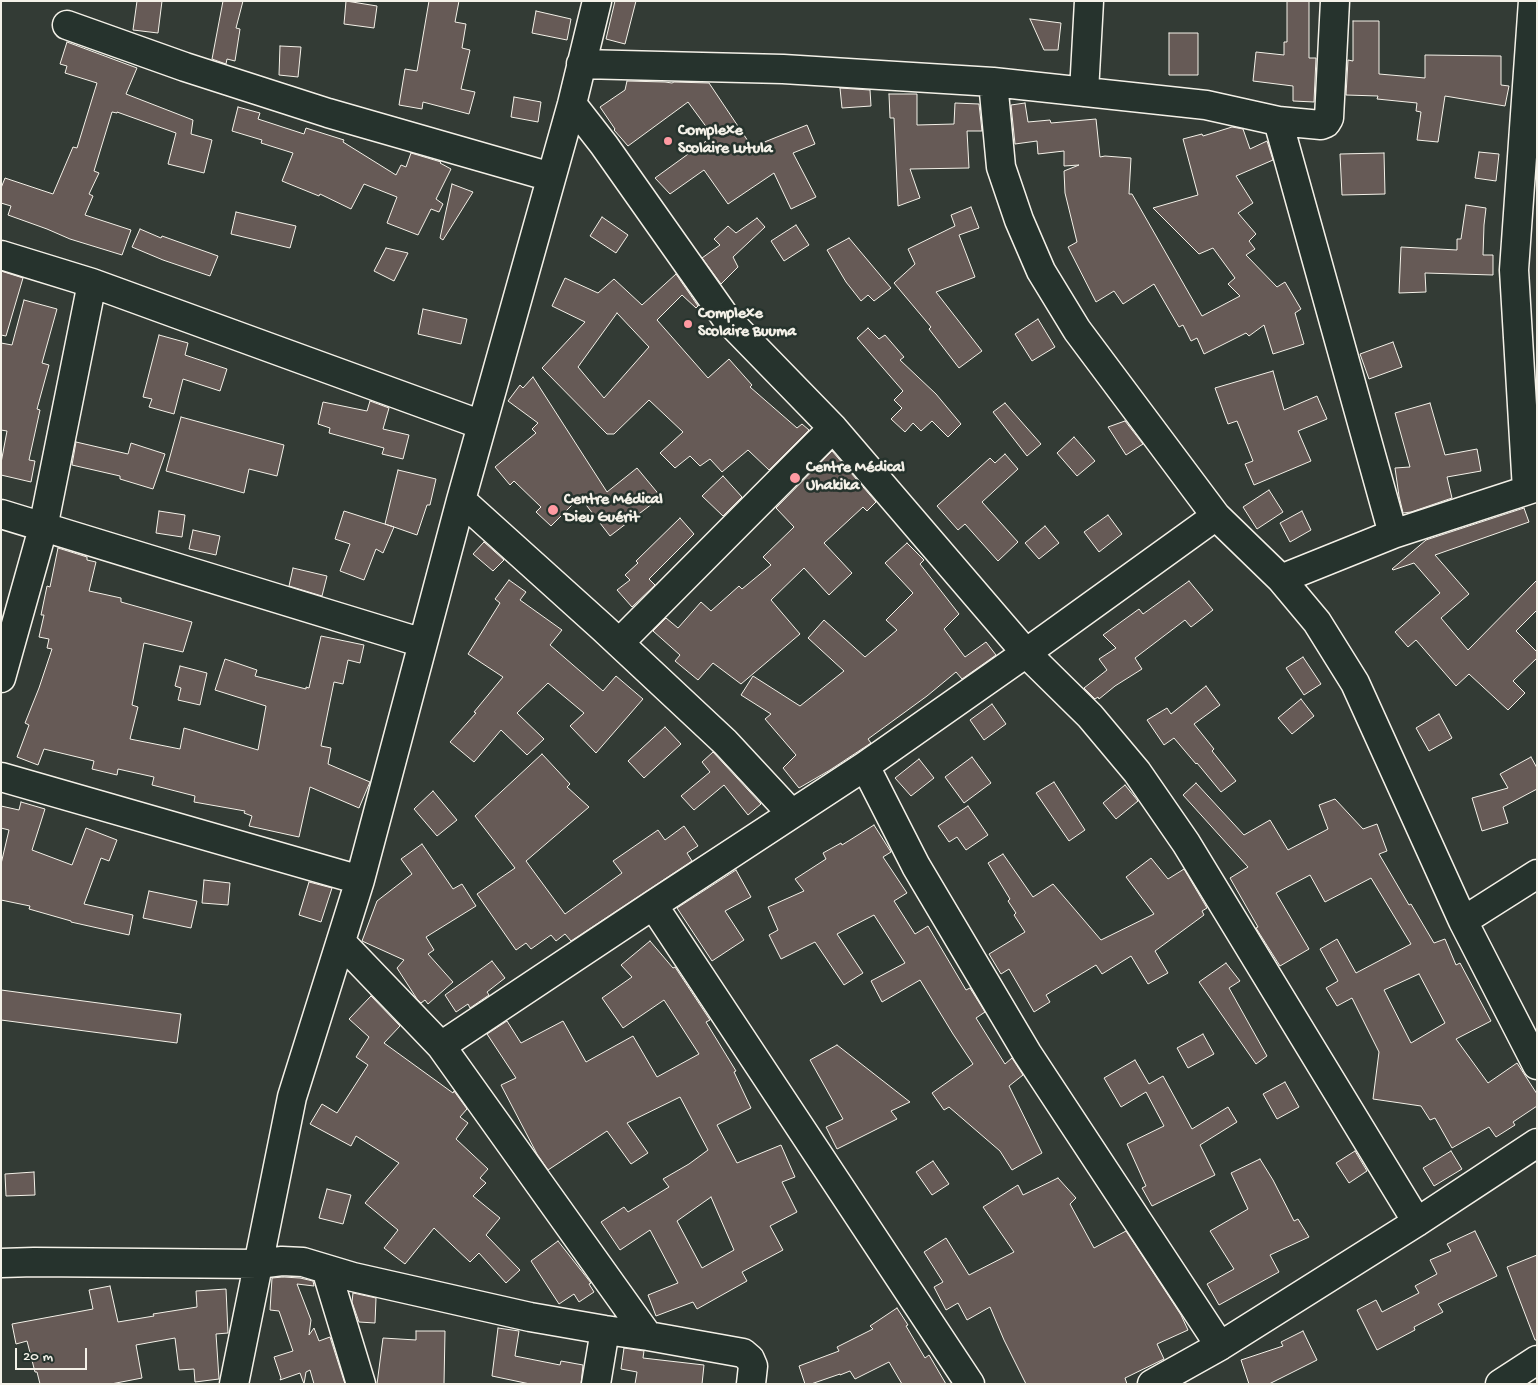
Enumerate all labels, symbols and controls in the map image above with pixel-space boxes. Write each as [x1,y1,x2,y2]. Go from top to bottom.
place label: Complexe Scolaire Lutula [678,122,773,160]
marker: Complexe Scolaire Lutula [662,135,674,147]
place label: Complexe Scolaire Buuma [698,305,796,343]
marker: Complexe Scolaire Buuma [682,318,694,330]
place label: Centre Médical Uhakika [806,459,905,497]
marker: Centre Médical Uhakika [788,471,802,485]
place label: Centre Médical Dieu Guérit [564,491,663,529]
marker: Centre Médical Dieu Guérit [546,503,560,517]
scale bar [18,1338,90,1370]
text: 20 m [23,1348,53,1366]

